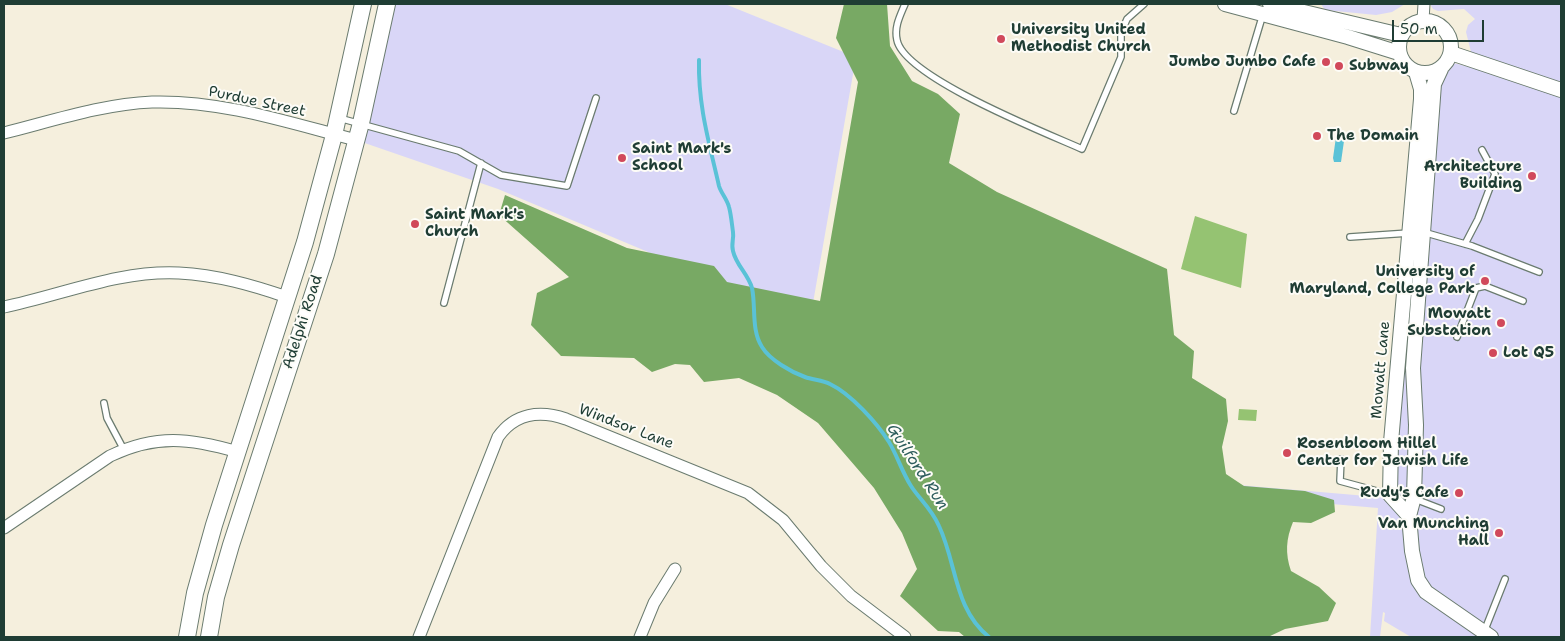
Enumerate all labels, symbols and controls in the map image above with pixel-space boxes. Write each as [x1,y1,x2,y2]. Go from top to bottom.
scale bar [1395,10,1488,42]
text: 50 m [1400,19,1438,39]
place label: University United Methodist Church [1011,21,1151,56]
marker: University United Methodist Church [995,33,1007,45]
place label: Jumbo Jumbo Cafe [1169,53,1316,71]
marker: Jumbo Jumbo Cafe [1320,56,1332,68]
place label: Subway [1349,57,1409,75]
marker: Subway [1333,60,1345,72]
street label: Purdue Street [207,83,307,121]
place label: The Domain [1327,127,1419,145]
marker: The Domain [1311,130,1323,142]
place label: Saint Mark's School [632,140,731,175]
marker: Saint Mark's School [616,152,628,164]
place label: Architecture Building [1424,158,1522,193]
marker: Architecture Building [1526,170,1538,182]
place label: Saint Mark's Church [425,206,524,241]
marker: Saint Mark's Church [409,218,421,230]
place label: University of Maryland, College Park [1289,263,1475,298]
street label: Adelphi Road [279,273,327,371]
marker: University of Maryland, College Park [1479,275,1491,287]
place label: Mowatt Substation [1407,305,1491,340]
marker: Mowatt Substation [1495,317,1507,329]
street label: Mowatt Lane [1368,320,1394,420]
place label: Lot Q5 [1503,344,1554,362]
marker: Lot Q5 [1487,347,1499,359]
street label: Windsor Lane [576,401,676,453]
water label: Guilford Run [882,421,952,513]
place label: Rosenbloom Hillel Center for Jewish Life [1297,435,1469,470]
marker: Rosenbloom Hillel Center for Jewish Life [1281,447,1293,459]
place label: Rudy's Cafe [1360,484,1449,502]
marker: Rudy's Cafe [1453,487,1465,499]
place label: Van Munching Hall [1378,515,1489,550]
marker: Van Munching Hall [1493,527,1505,539]

